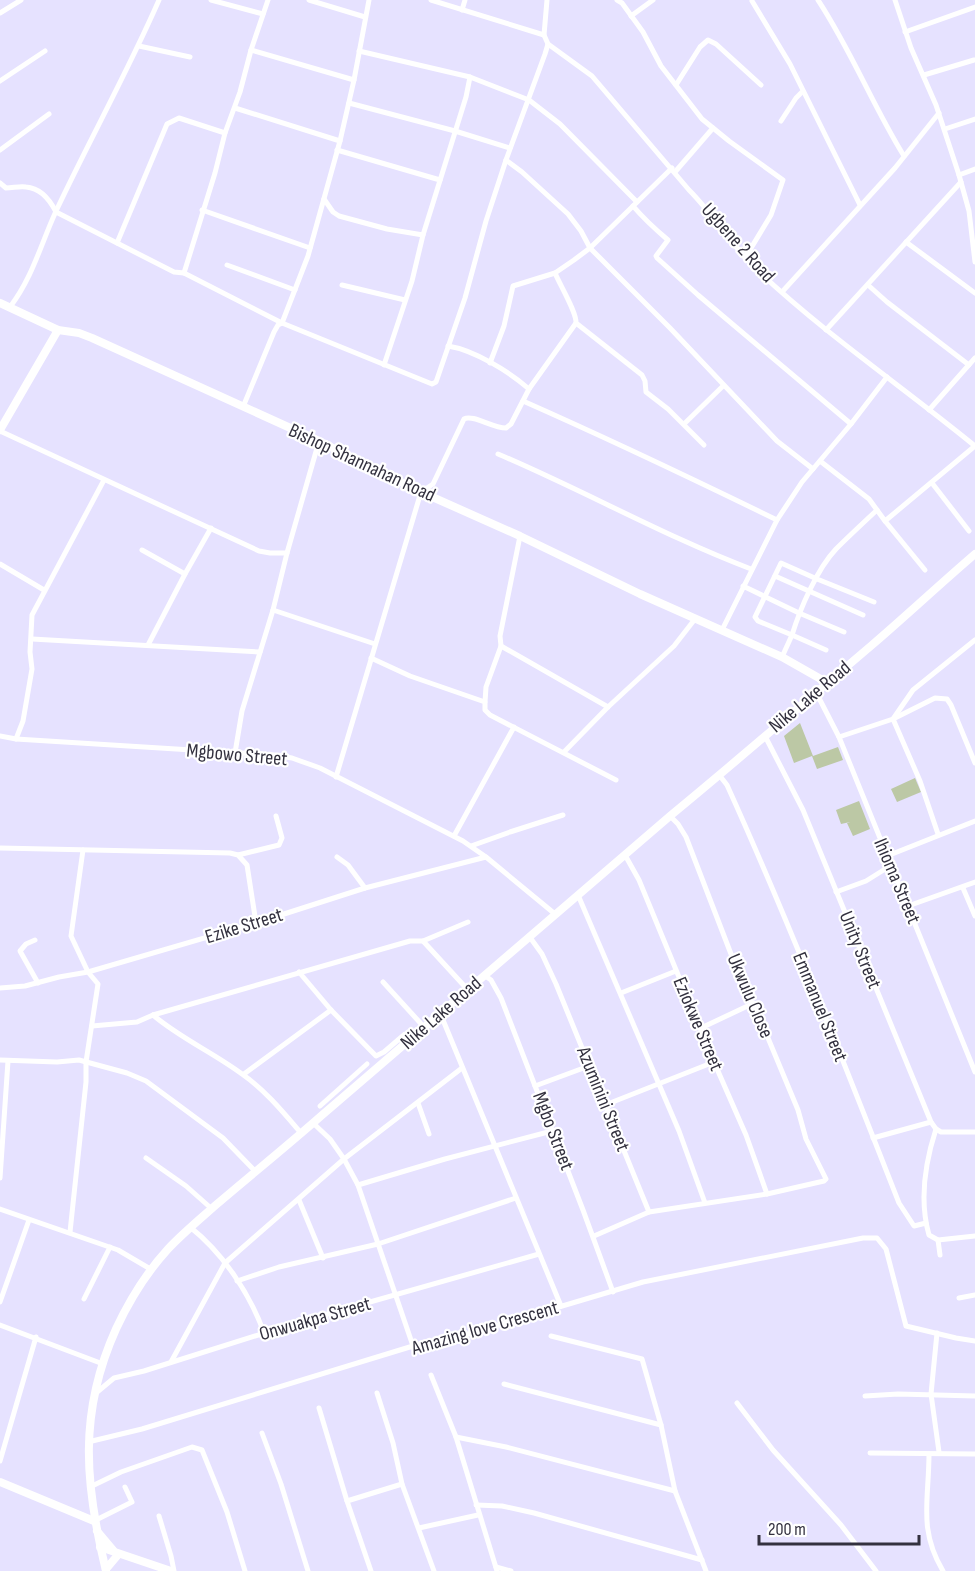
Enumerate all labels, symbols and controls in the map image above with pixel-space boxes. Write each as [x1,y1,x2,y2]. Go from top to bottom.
street label: Ugbene 2 Road [696,198,780,288]
street label: Bishop Shannahan Road [285,419,439,507]
street label: Nike Lake Road [764,656,856,738]
street label: Mgbowo Street [186,739,288,771]
street label: Ihioma Street [868,835,926,927]
street label: Ezike Street [202,903,286,949]
street label: Unity Street [834,908,886,992]
street label: Emmanuel Street [787,949,853,1065]
street label: Ukwulu Close [721,950,779,1042]
street label: Nike Lake Road [396,971,486,1055]
street label: Eziokwe Street [667,973,729,1075]
street label: Azuminini Street [571,1042,635,1155]
street label: Mgbo Street [527,1088,579,1174]
street label: Onwuakpa Street [257,1292,373,1346]
street label: Amazing love Crescent [408,1296,561,1361]
scale bar [759,1508,920,1546]
text: 200 m [768,1519,806,1540]

